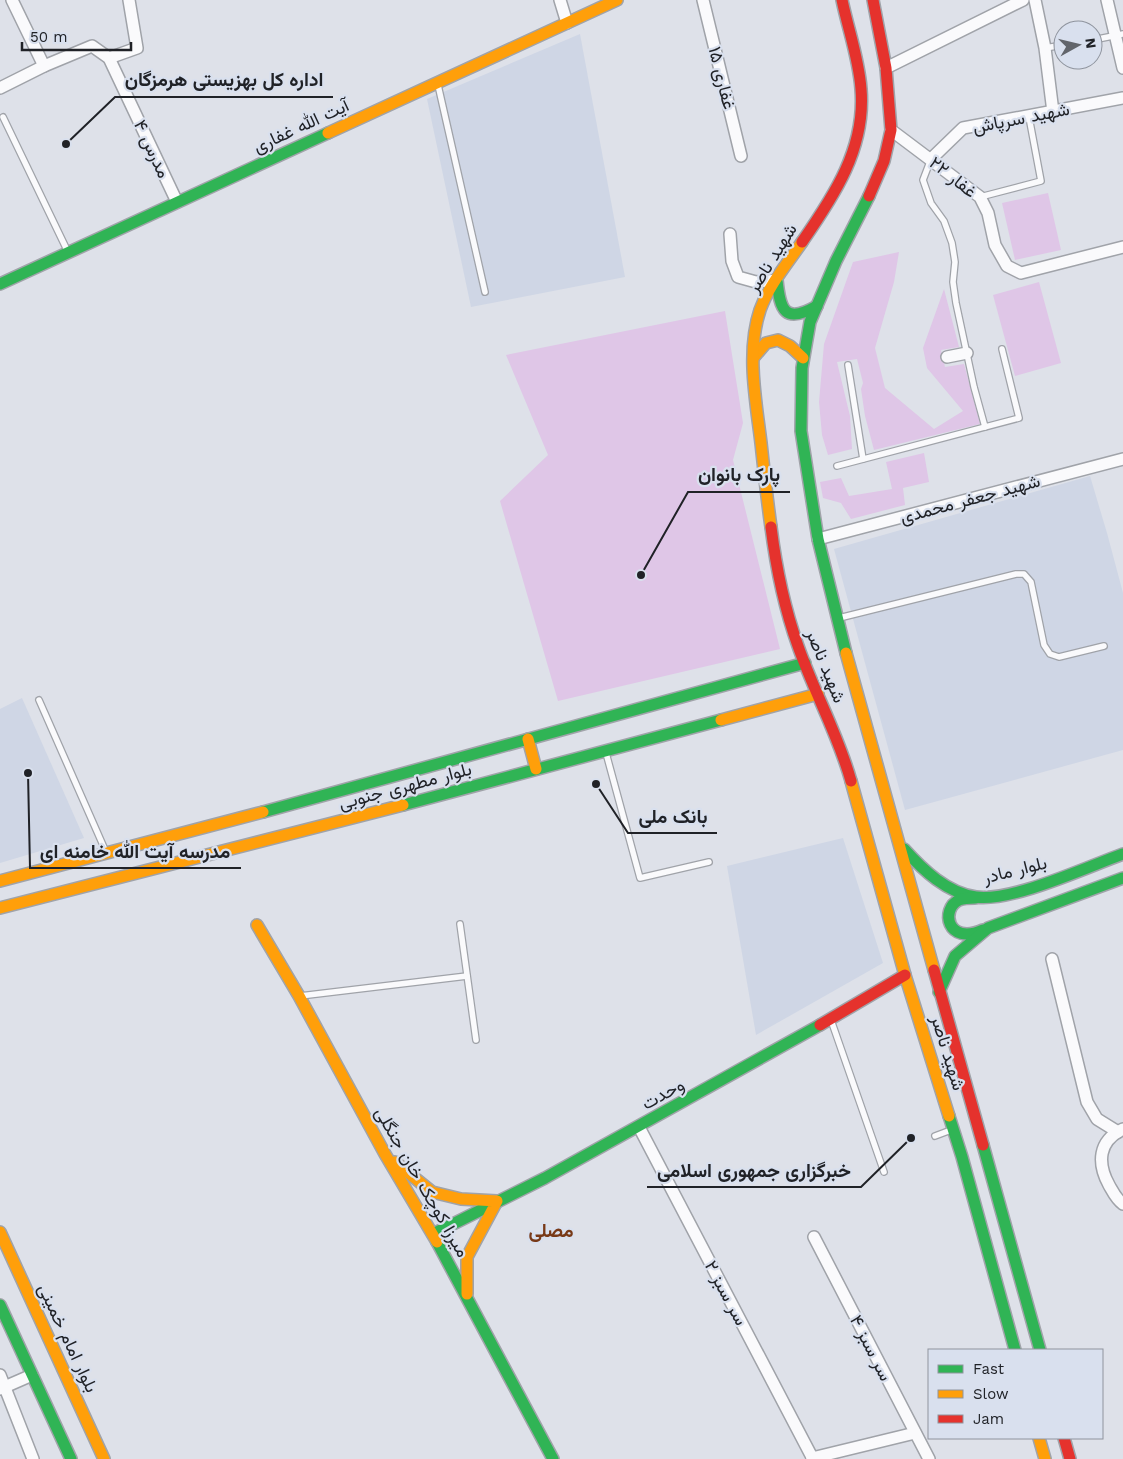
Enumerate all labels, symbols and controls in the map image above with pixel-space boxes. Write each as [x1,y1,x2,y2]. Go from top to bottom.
scale bar [22,20,131,52]
north arrow [1053,20,1103,70]
text: 50 m [30,28,67,46]
text: N [1082,37,1100,49]
street label: غفاری ۱۵ [704,44,740,112]
callout: اداره کل بهزیستی هرمزگان [115,63,333,97]
text: اداره کل بهزیستی هرمزگان [125,68,323,92]
street label: آیت الله غفاری [250,93,354,158]
street label: شهید سرپاش [971,98,1071,139]
street label: مدرس ۴ [129,116,175,182]
street label: غفار ۲۲ [925,152,981,202]
street label: شهید ناصر [742,219,802,297]
callout: پارک بانوان [688,458,790,492]
text: پارک بانوان [698,463,780,488]
street label: شهید جعفر محمدی [897,470,1043,528]
street label: شهید ناصر [801,625,851,706]
street label: بلوار مطهری جنوبی [336,758,474,814]
callout: بانک ملی [628,799,717,833]
text: بانک ملی [638,805,708,828]
callout: مدرسه آیت الله خامنه ای [30,834,241,868]
text: مدرسه آیت الله خامنه ای [40,840,230,864]
street label: بلوار مادر [980,852,1049,889]
street label: شهید ناصر [926,1012,970,1093]
street label: وحدت [638,1073,688,1115]
street label: میرزا کوچک خان جنگلی [369,1103,474,1261]
callout: خبرگزاری جمهوری اسلامی [647,1153,861,1187]
text: خبرگزاری جمهوری اسلامی [657,1159,851,1183]
district label: مصلی [528,1219,574,1242]
street label: سر سبز ۲ [700,1257,752,1329]
street label: بلوار امام خمینی [32,1280,103,1396]
street label: سر سبز ۴ [845,1311,897,1385]
legend [928,1349,1103,1439]
text: Fast [973,1360,1005,1378]
text: Slow [973,1385,1009,1403]
text: Jam [973,1410,1004,1428]

